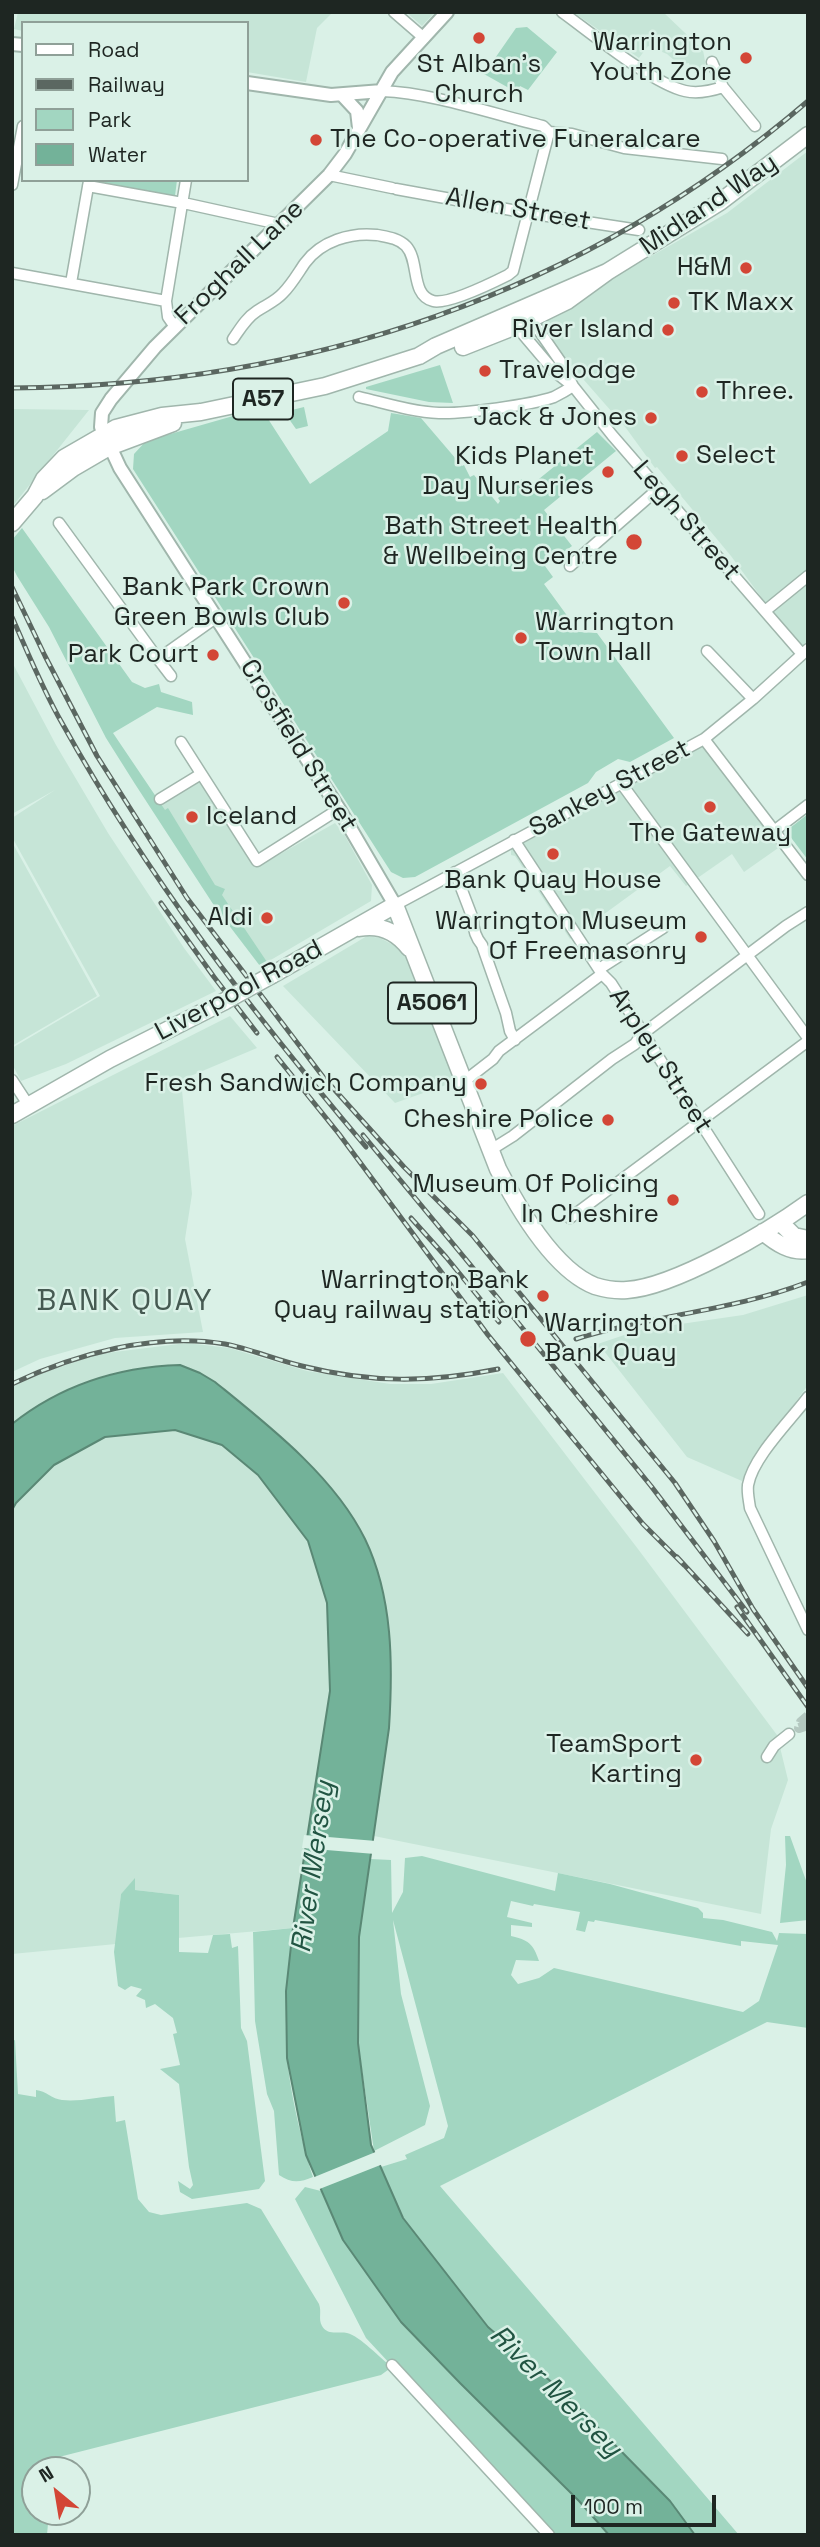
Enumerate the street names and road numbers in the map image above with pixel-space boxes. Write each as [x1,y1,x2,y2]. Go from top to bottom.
street label: Midland Way [634,148,784,262]
street label: Allen Street [443,182,593,238]
street label: Froghall Lane [169,194,311,332]
road number: A57 [233,378,293,420]
street label: Legh Street [626,455,746,587]
street label: Crosfield Street [232,654,364,838]
street label: Sankey Street [524,734,696,844]
street label: Liverpool Road [150,934,328,1048]
road number: A5061 [388,982,476,1023]
street label: Arpley Street [602,983,718,1139]

